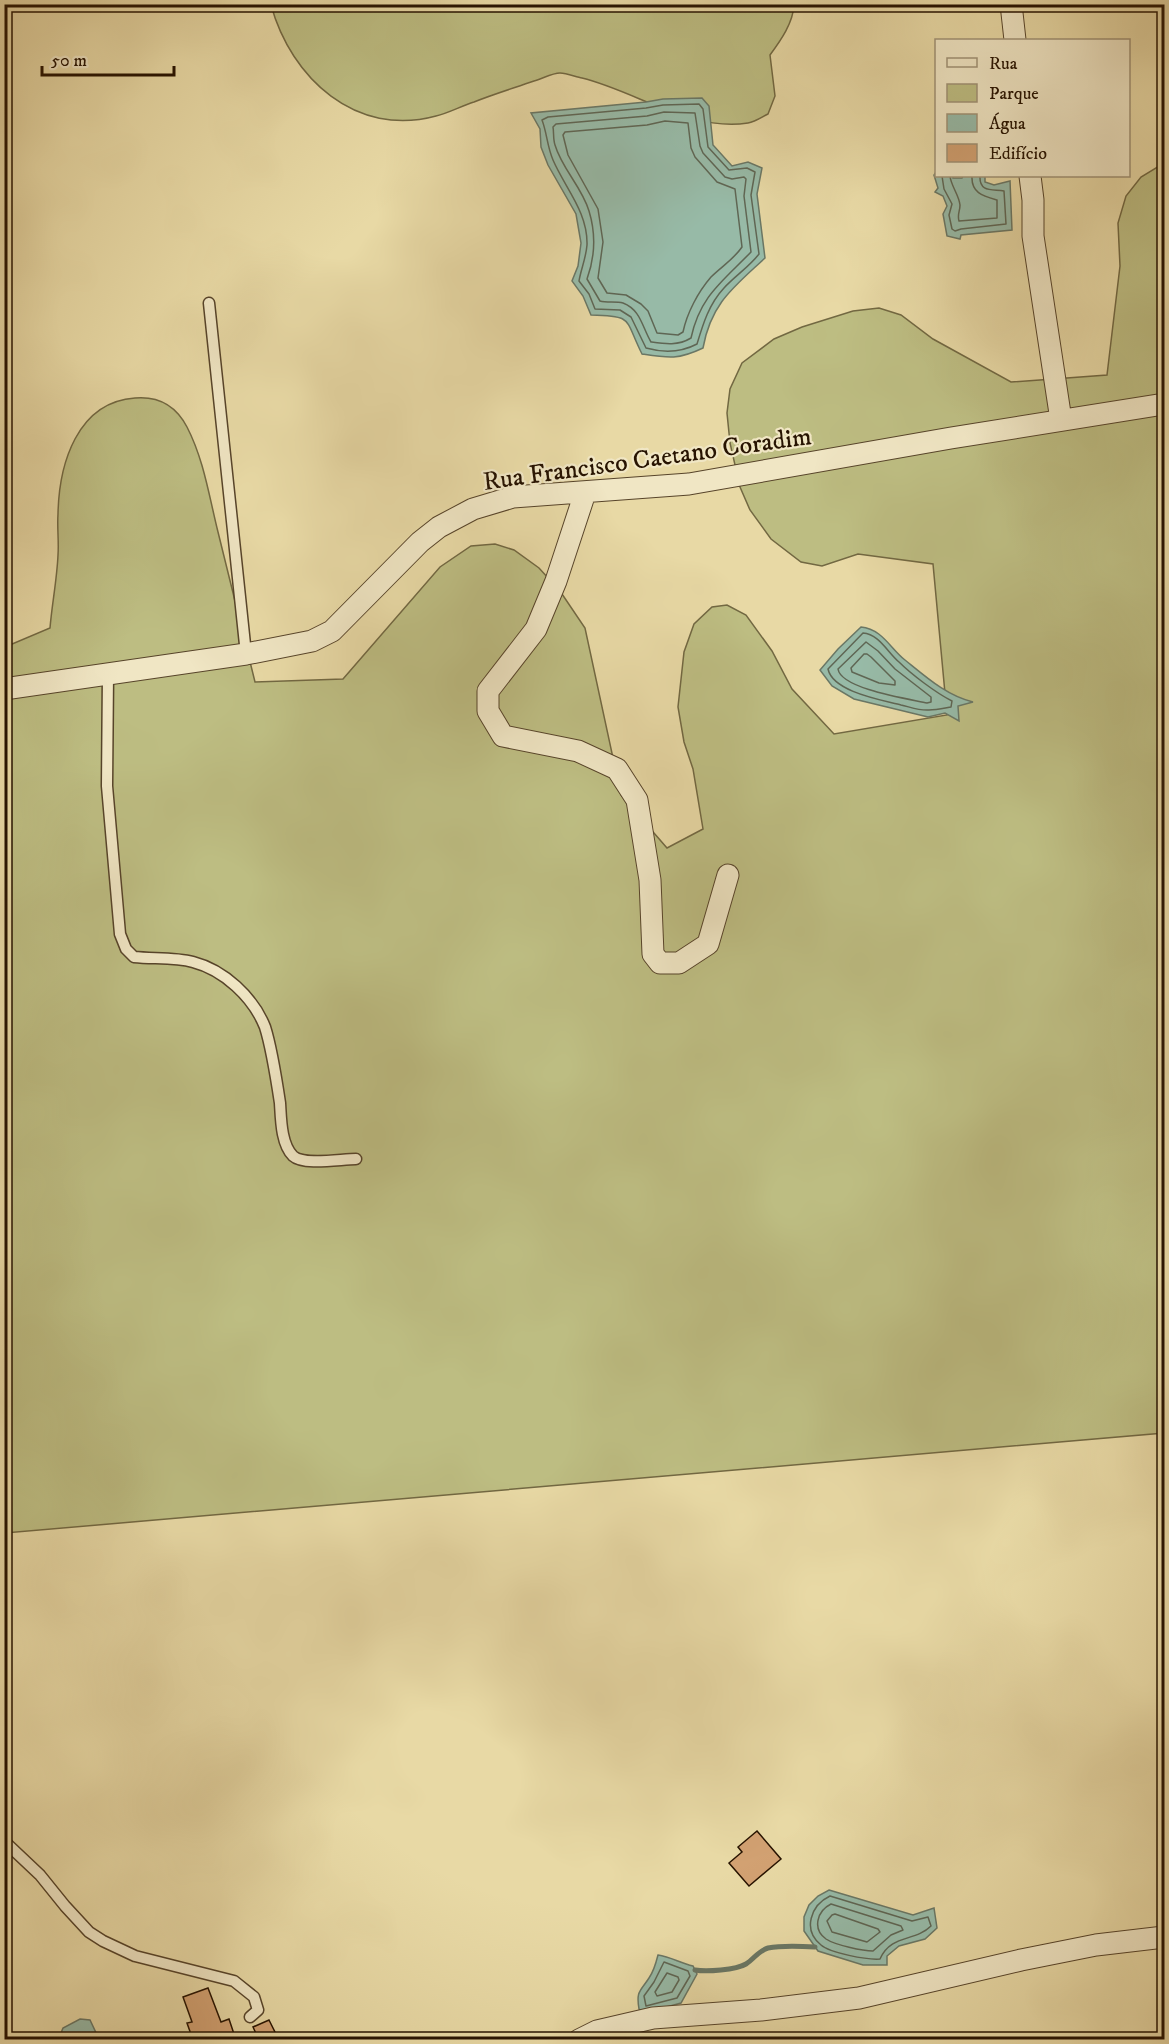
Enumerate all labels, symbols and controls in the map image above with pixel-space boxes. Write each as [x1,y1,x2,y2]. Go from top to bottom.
scale bar [42,39,174,77]
legend [935,39,1130,177]
text: 50 m [51,50,87,72]
text: Rua [989,53,1018,75]
text: Parque [989,83,1039,105]
text: Água [989,112,1026,135]
text: Edifício [989,143,1047,165]
street label: Rua Francisco Caetano Coradim [481,420,814,499]

